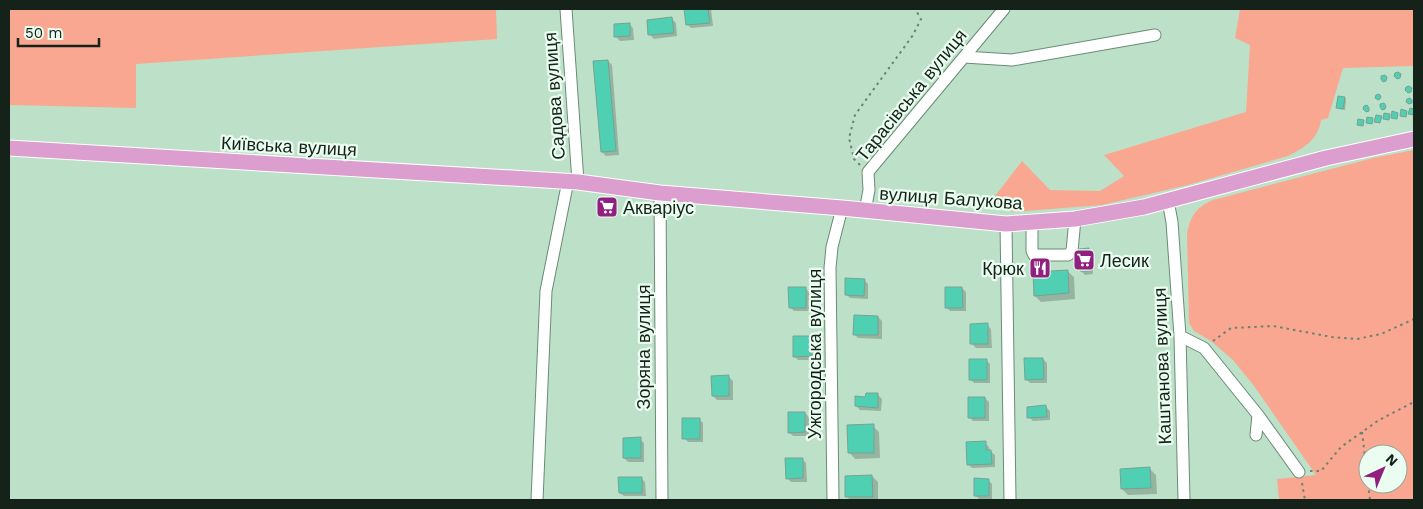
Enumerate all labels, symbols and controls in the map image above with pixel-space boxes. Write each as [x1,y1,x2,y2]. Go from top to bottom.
scale bar [18,15,99,47]
text: 50 m [25,24,62,42]
street label: Тарасівська вулиця [851,25,971,165]
street label: Садова вулиця [539,32,569,160]
street label: Київська вулиця [220,132,358,160]
street label: вулиця Балукова [879,183,1024,214]
supermarket icon: Акваріус [595,195,619,219]
place label: Акваріус [623,197,694,218]
supermarket icon: Лесик [1072,248,1096,272]
place label: Лесик [1100,250,1149,271]
restaurant icon: Крюк [1028,256,1052,280]
place label: Крюк [982,258,1024,279]
street label: Ужгородська вулиця [804,269,825,439]
street label: Зоряна вулиця [633,285,654,409]
street label: Каштанова вулиця [1149,287,1175,445]
north arrow [1358,444,1408,494]
text: N [1383,450,1401,469]

